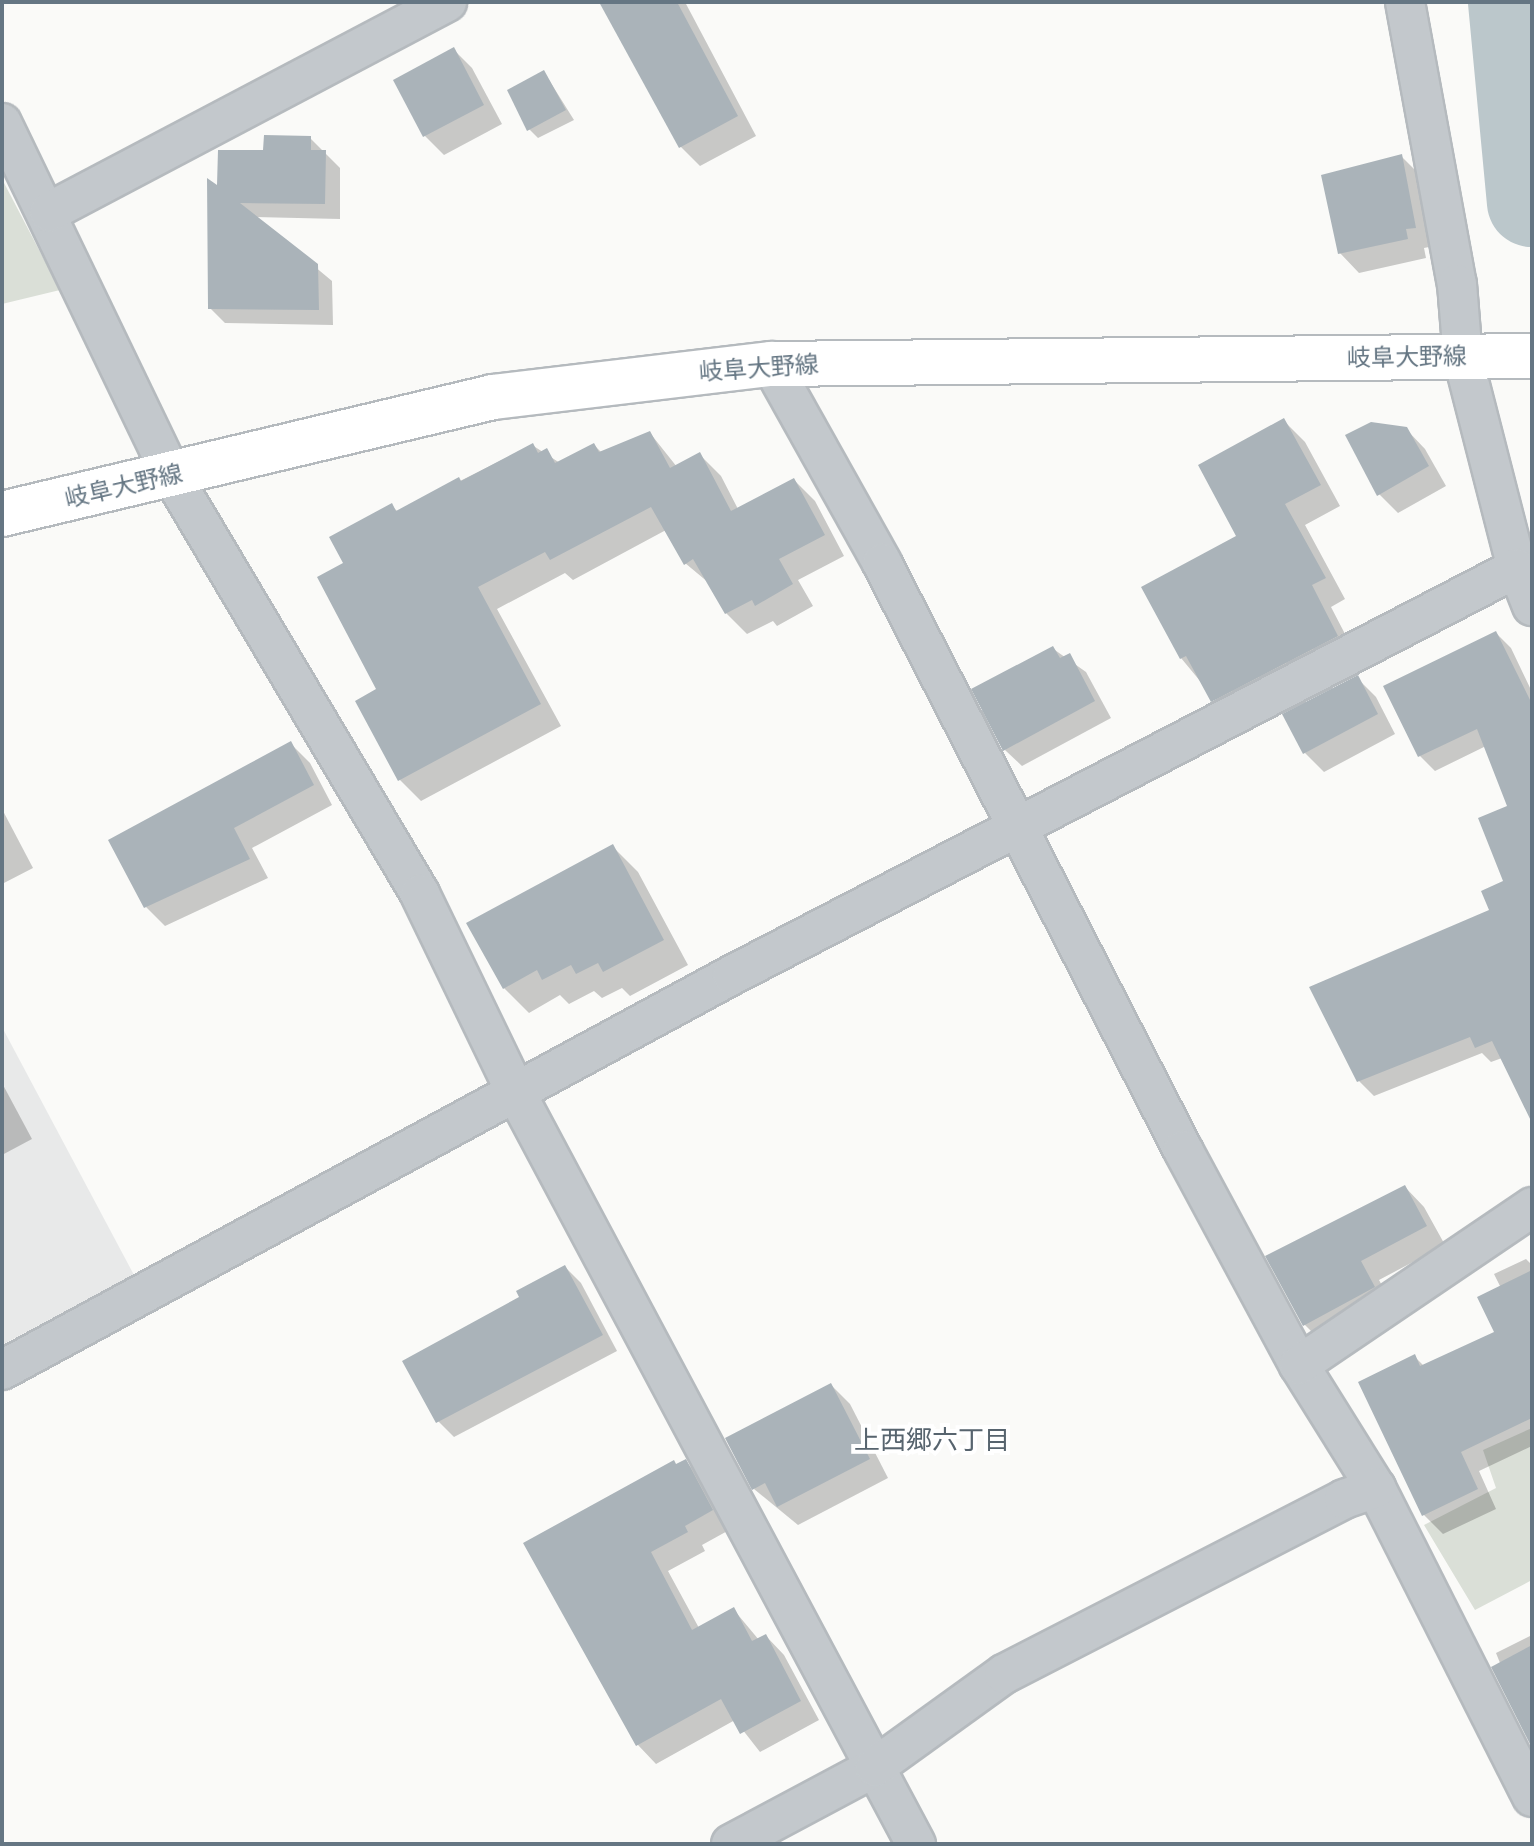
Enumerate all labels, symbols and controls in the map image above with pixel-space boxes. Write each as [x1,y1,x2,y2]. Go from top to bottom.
street label: 岐阜大野線 [1347,343,1467,373]
street label: 岐阜大野線 [698,350,820,388]
street label: 岐阜大野線 [62,459,186,515]
district label: 上西郷六丁目 [854,1425,1010,1457]

